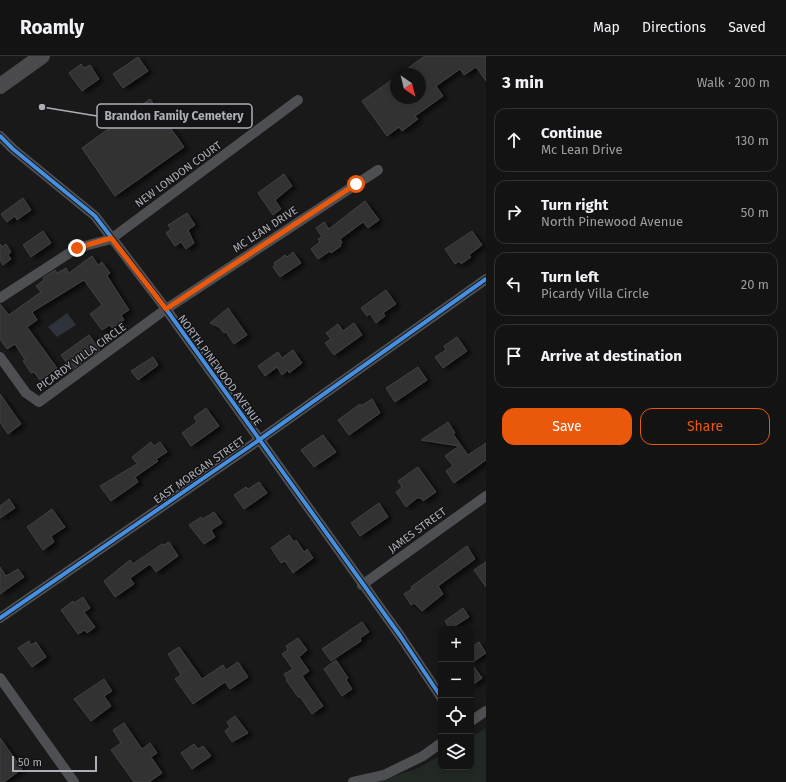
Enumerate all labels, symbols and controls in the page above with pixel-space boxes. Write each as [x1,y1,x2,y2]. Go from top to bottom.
text: Roamly [20,16,84,39]
text: Map [593,19,620,36]
text: Directions [642,19,706,36]
text: Saved [728,19,766,36]
north arrow [390,68,426,104]
text: 3 min [502,72,544,93]
text: Walk · 200 m [697,75,770,90]
callout: Brandon Family Cemetery [97,104,252,128]
text: Brandon Family Cemetery [104,109,244,123]
text: Continue [541,124,602,142]
icon: ahead [503,129,525,151]
text: 130 m [735,133,769,148]
street label: NEW LONDON COURT [133,139,224,210]
text: Mc Lean Drive [541,142,623,157]
route start [347,175,365,193]
text: Turn right [541,196,608,214]
icon: right [503,201,525,223]
street label: MC LEAN DRIVE [230,204,300,255]
text: 50 m [741,205,769,220]
text: North Pinewood Avenue [541,214,683,229]
route end [68,239,86,257]
text: Turn left [541,268,599,286]
icon: left [503,273,525,295]
text: 20 m [741,277,769,292]
text: Picardy Villa Circle [541,286,649,301]
street label: NORTH PINEWOOD AVENUE [175,312,264,428]
street label: PICARDY VILLA CIRCLE [34,320,129,394]
icon: arrive [503,345,525,367]
text: Arrive at destination [541,347,682,365]
button: Save [502,408,632,445]
button: Share [640,408,770,445]
street label: EAST MORGAN STREET [151,434,248,507]
street label: JAMES STREET [386,505,449,556]
map controls [438,626,474,770]
button: + [438,626,474,662]
button: − [438,662,474,698]
button: locate [438,698,474,734]
button: layers [438,734,474,770]
scale bar [12,754,97,773]
text: 50 m [18,756,42,769]

